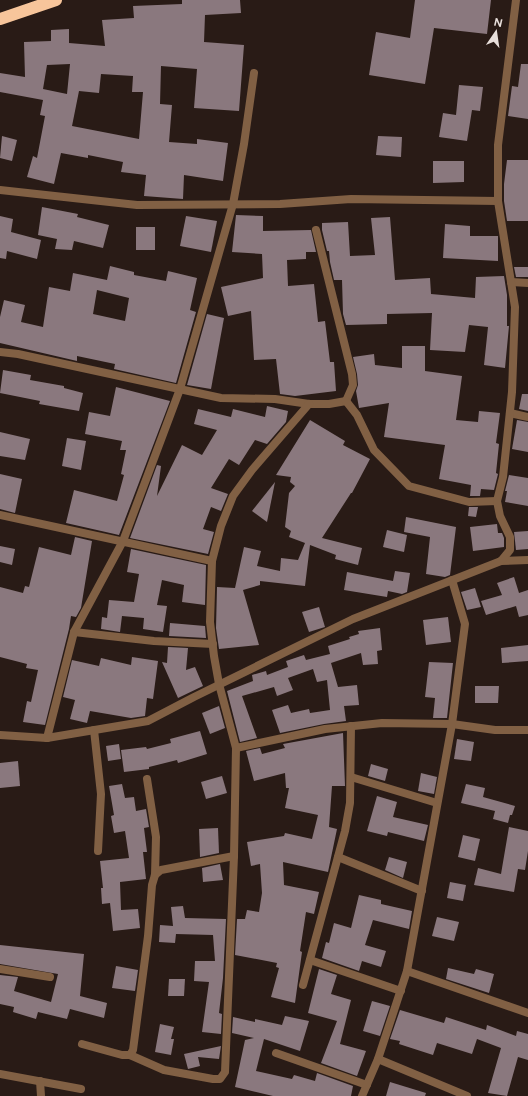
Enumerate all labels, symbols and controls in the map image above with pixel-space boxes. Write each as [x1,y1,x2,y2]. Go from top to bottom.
north arrow [476,12,516,52]
text: N [493,15,504,30]

